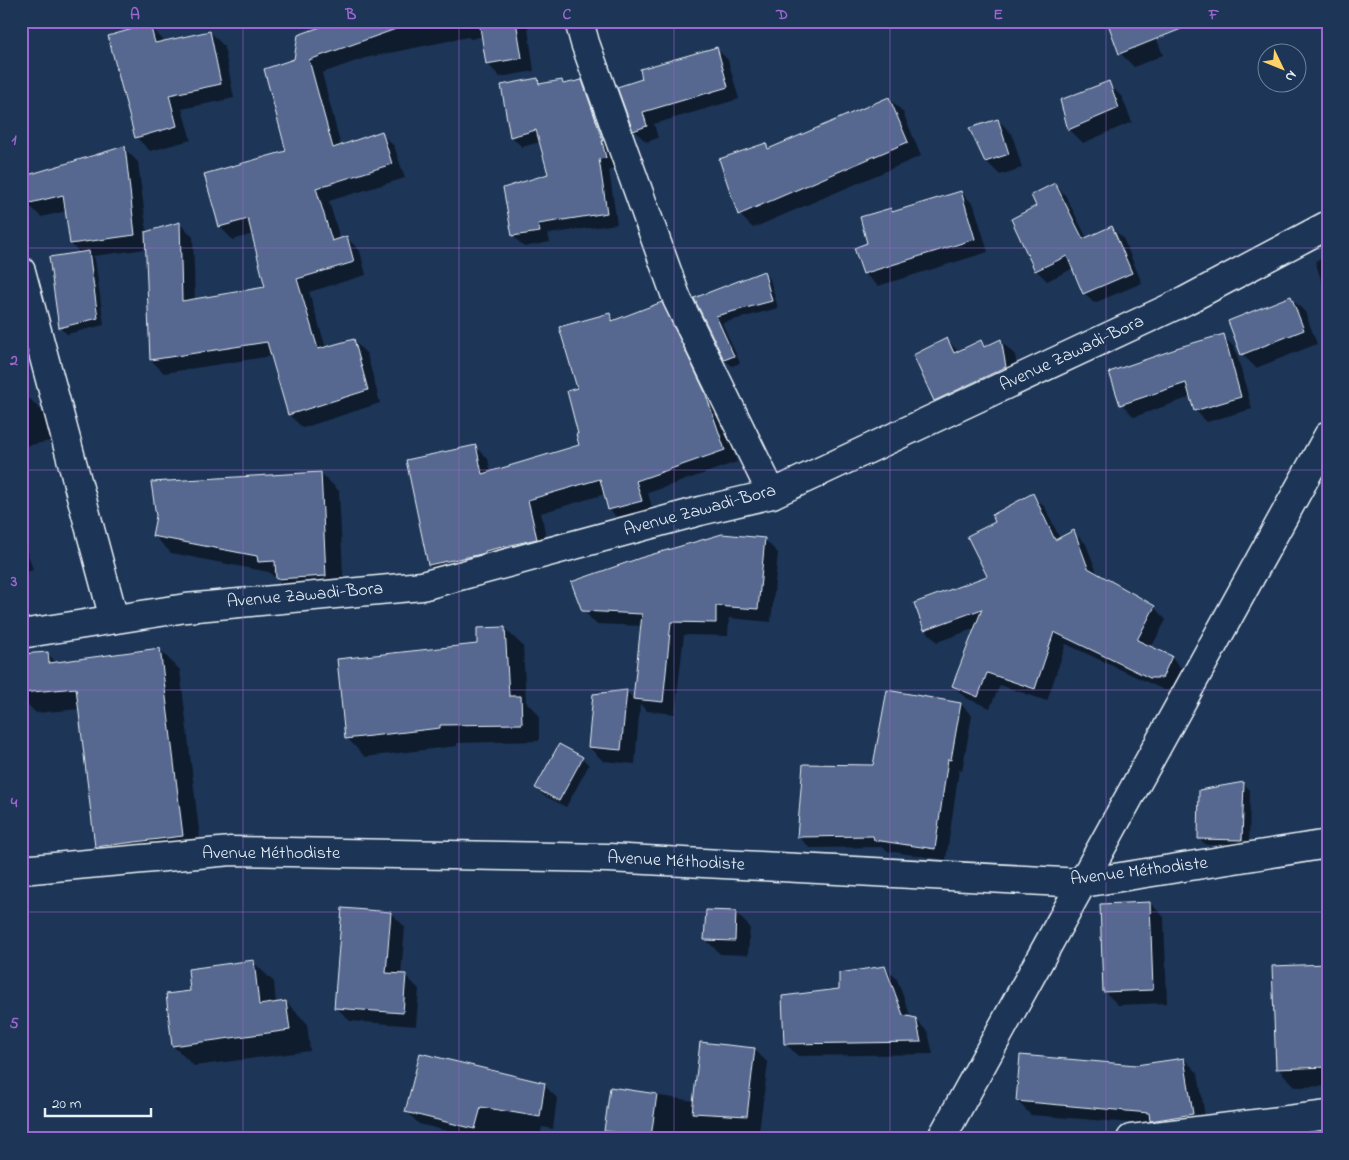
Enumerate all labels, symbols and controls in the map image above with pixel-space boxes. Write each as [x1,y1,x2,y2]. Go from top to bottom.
text: A [130,3,140,27]
text: B [345,3,357,27]
text: C [563,3,572,27]
text: D [775,3,788,27]
text: E [993,3,1003,27]
text: F [1208,3,1220,27]
north arrow [1256,42,1306,92]
text: N [1280,65,1301,86]
text: 1 [11,128,17,152]
street label: Avenue Zawadi-Bora [996,309,1148,399]
text: 2 [9,349,18,373]
street label: Avenue Zawadi-Bora [621,478,779,544]
text: 3 [10,570,18,594]
street label: Avenue Zawadi-Bora [226,576,384,616]
text: 4 [10,791,18,815]
street label: Avenue Méthodiste [202,841,341,867]
street label: Avenue Méthodiste [606,845,746,879]
street label: Avenue Méthodiste [1069,851,1210,893]
text: 5 [9,1012,19,1036]
scale bar [45,1085,151,1117]
text: 20 m [52,1093,82,1115]

